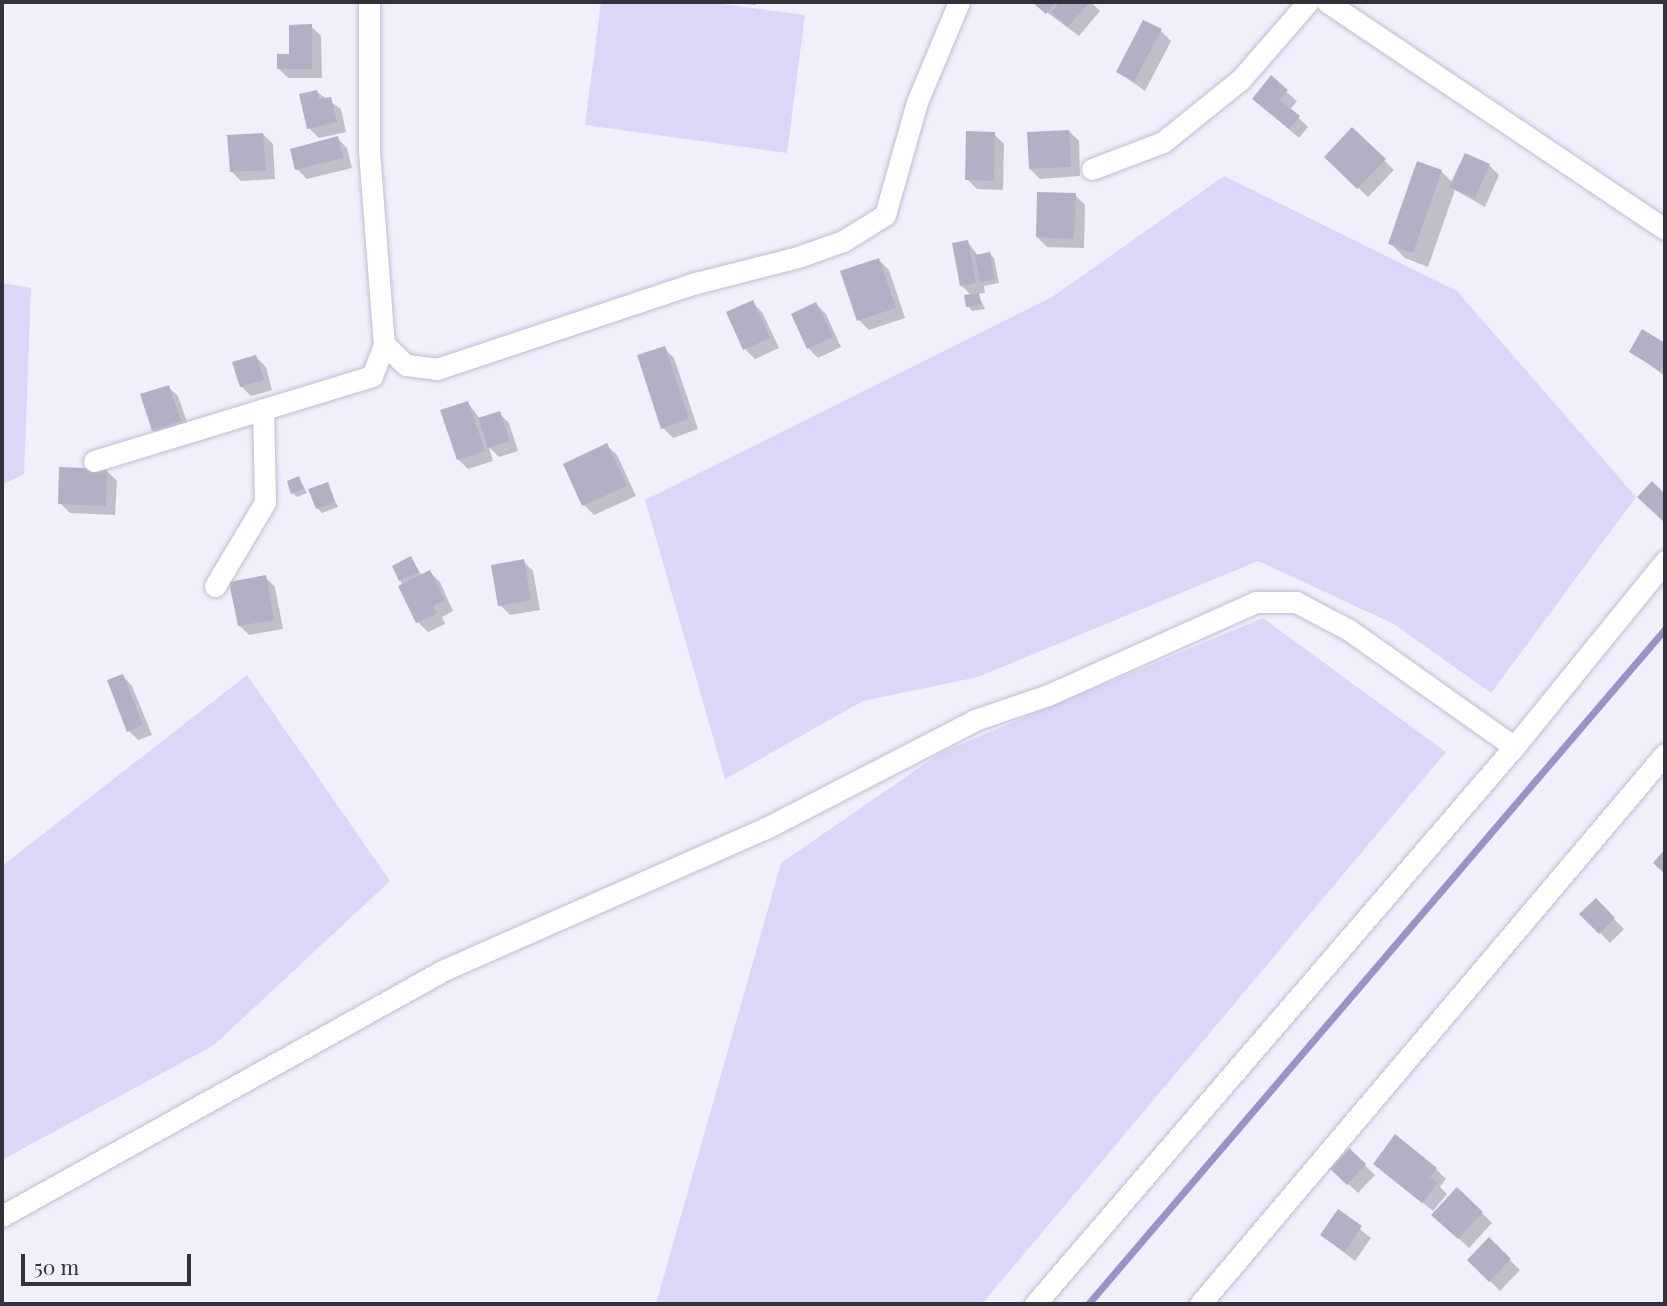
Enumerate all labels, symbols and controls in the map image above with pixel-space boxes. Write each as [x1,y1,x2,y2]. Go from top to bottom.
scale bar [24,1240,194,1284]
text: 50 m [34,1252,79,1280]

